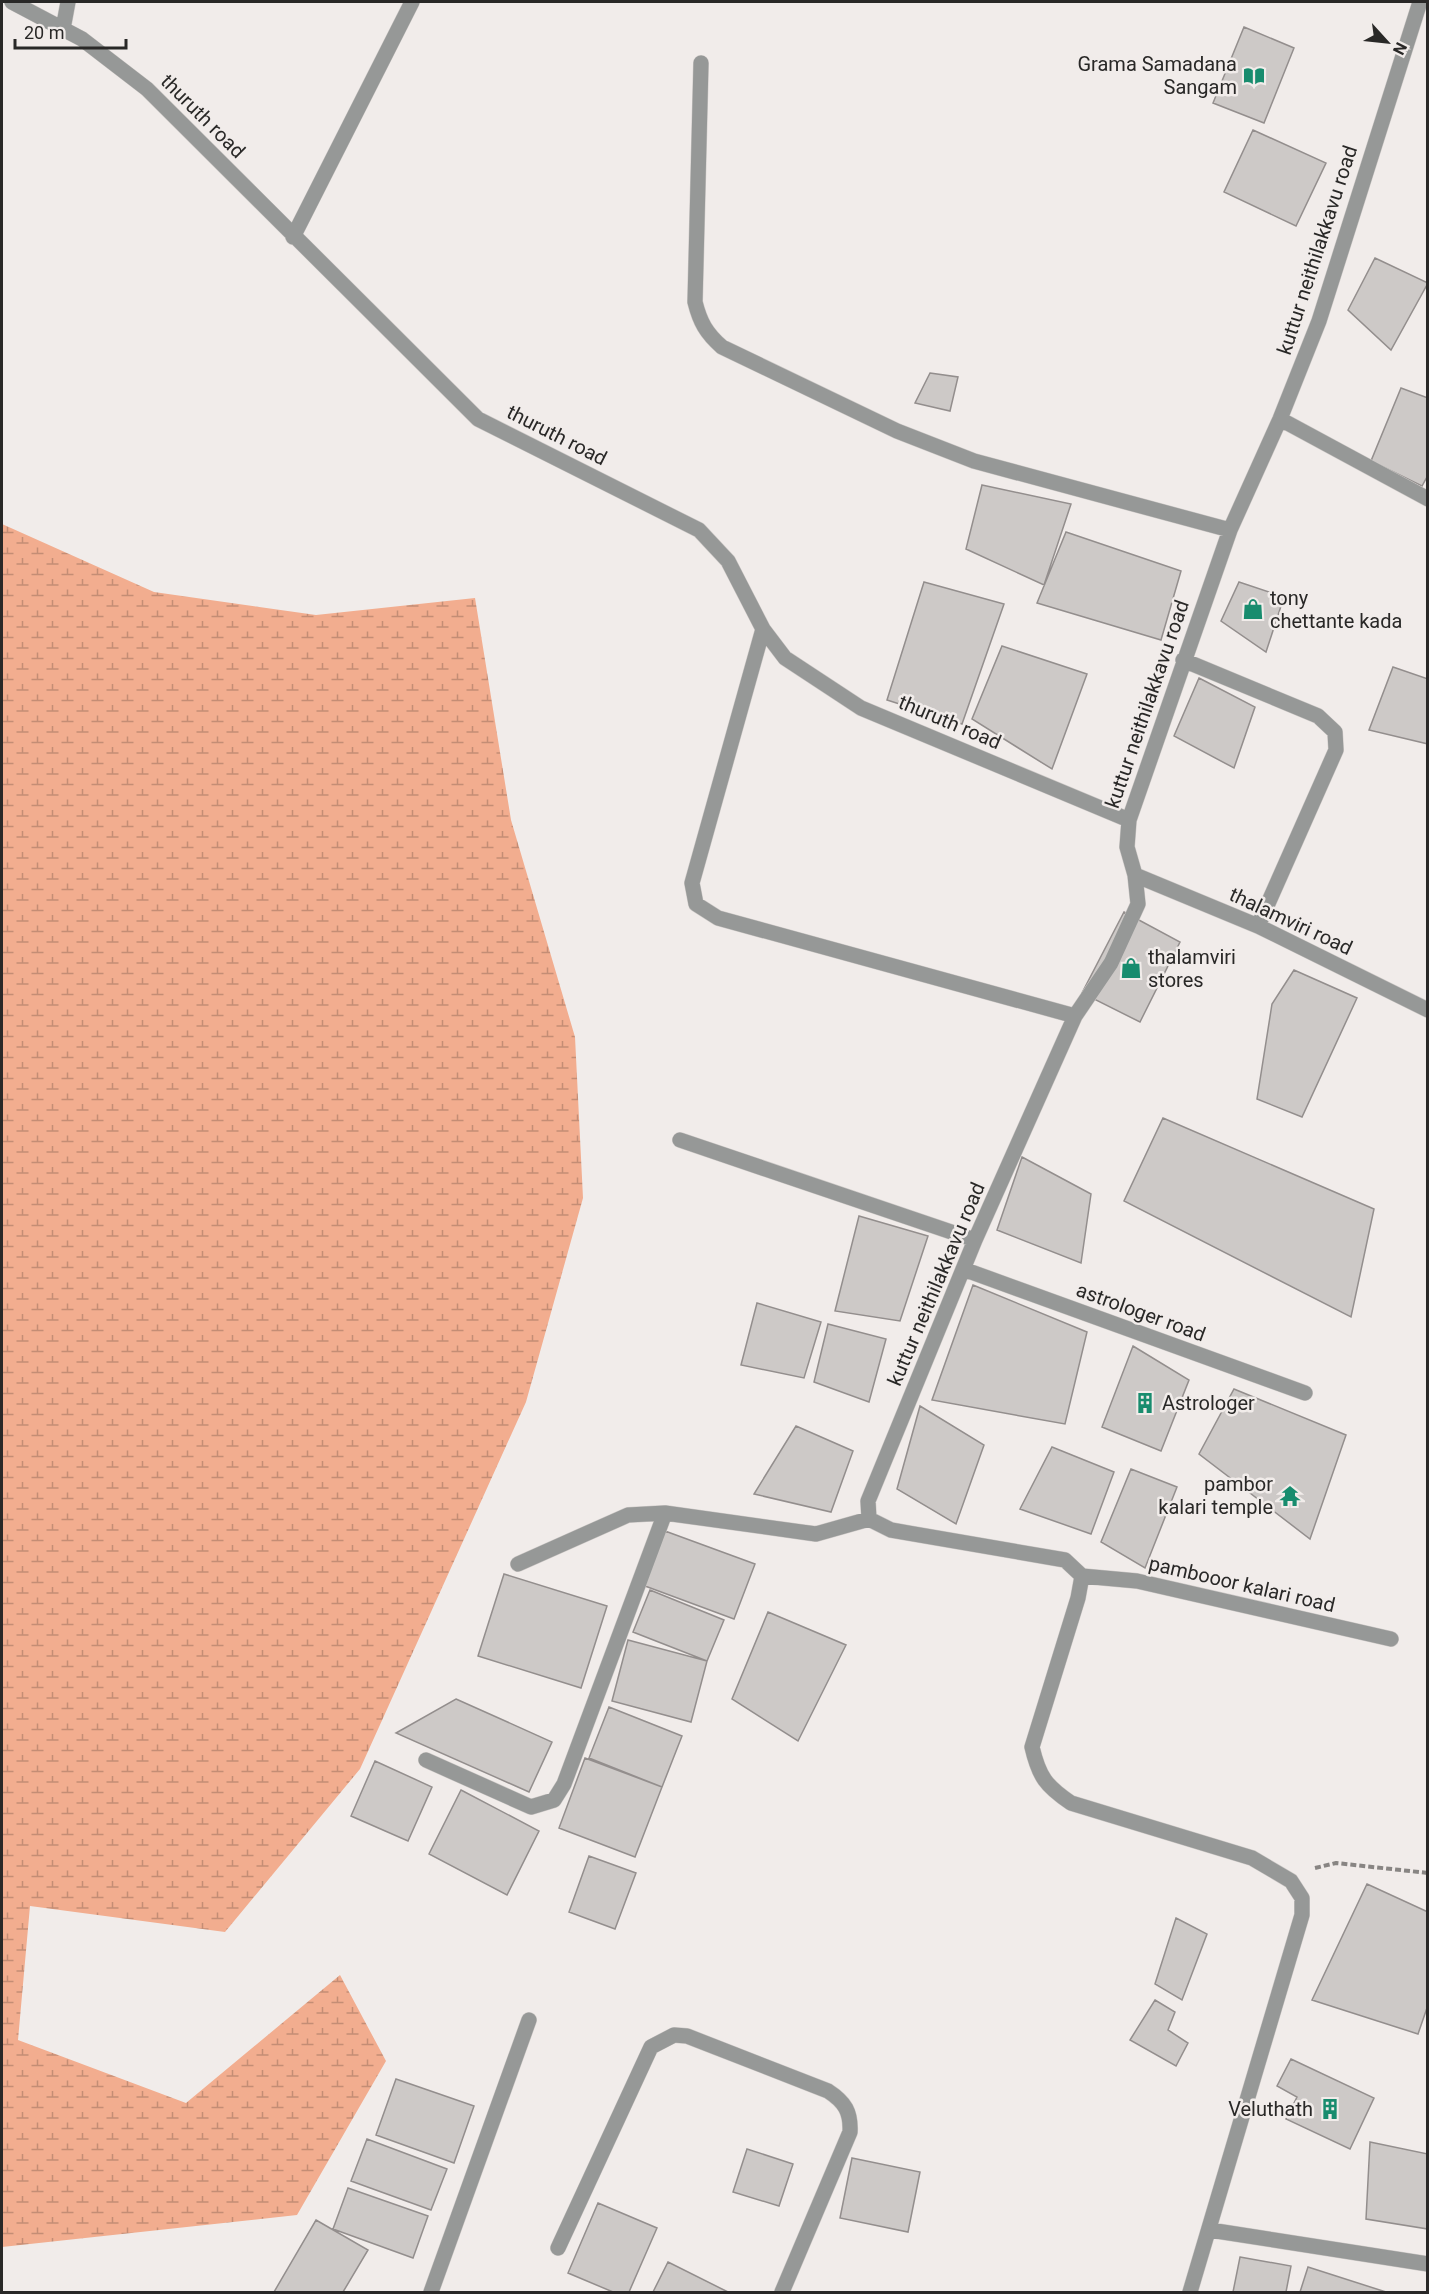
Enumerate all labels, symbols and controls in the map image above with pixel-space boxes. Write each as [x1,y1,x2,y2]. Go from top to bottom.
scale bar [15,12,126,50]
north arrow [1357,12,1417,72]
text: 20 m [24,22,64,43]
text: N [1389,39,1411,58]
place label: Grama Samadana Sangam [1077,52,1237,99]
library icon: Grama Samadana Sangam [1242,64,1266,88]
street label: thuruth road [156,69,250,163]
street label: kuttur neithilakkavu road [1272,142,1362,358]
street label: thuruth road [503,400,611,470]
place label: tony chettante kada [1270,586,1402,633]
street label: kuttur neithilakkavu road [1100,597,1194,811]
shop icon: tony chettante kada [1241,597,1265,621]
street label: thuruth road [895,690,1005,754]
street label: thalamviri road [1226,882,1356,960]
place label: thalamviri stores [1148,945,1236,992]
shop icon: thalamviri stores [1119,956,1143,980]
street label: kuttur neithilakkavu road [882,1179,990,1389]
street label: astrologer road [1073,1278,1209,1346]
building icon: Astrologer [1133,1391,1157,1415]
place label: Astrologer [1162,1391,1255,1415]
place label: pambor kalari temple [1158,1472,1273,1519]
temple icon: pambor kalari temple [1278,1484,1302,1508]
street label: pambooor kalari road [1147,1551,1337,1617]
place label: Veluthath [1228,2097,1313,2121]
building icon: Veluthath [1318,2097,1342,2121]

